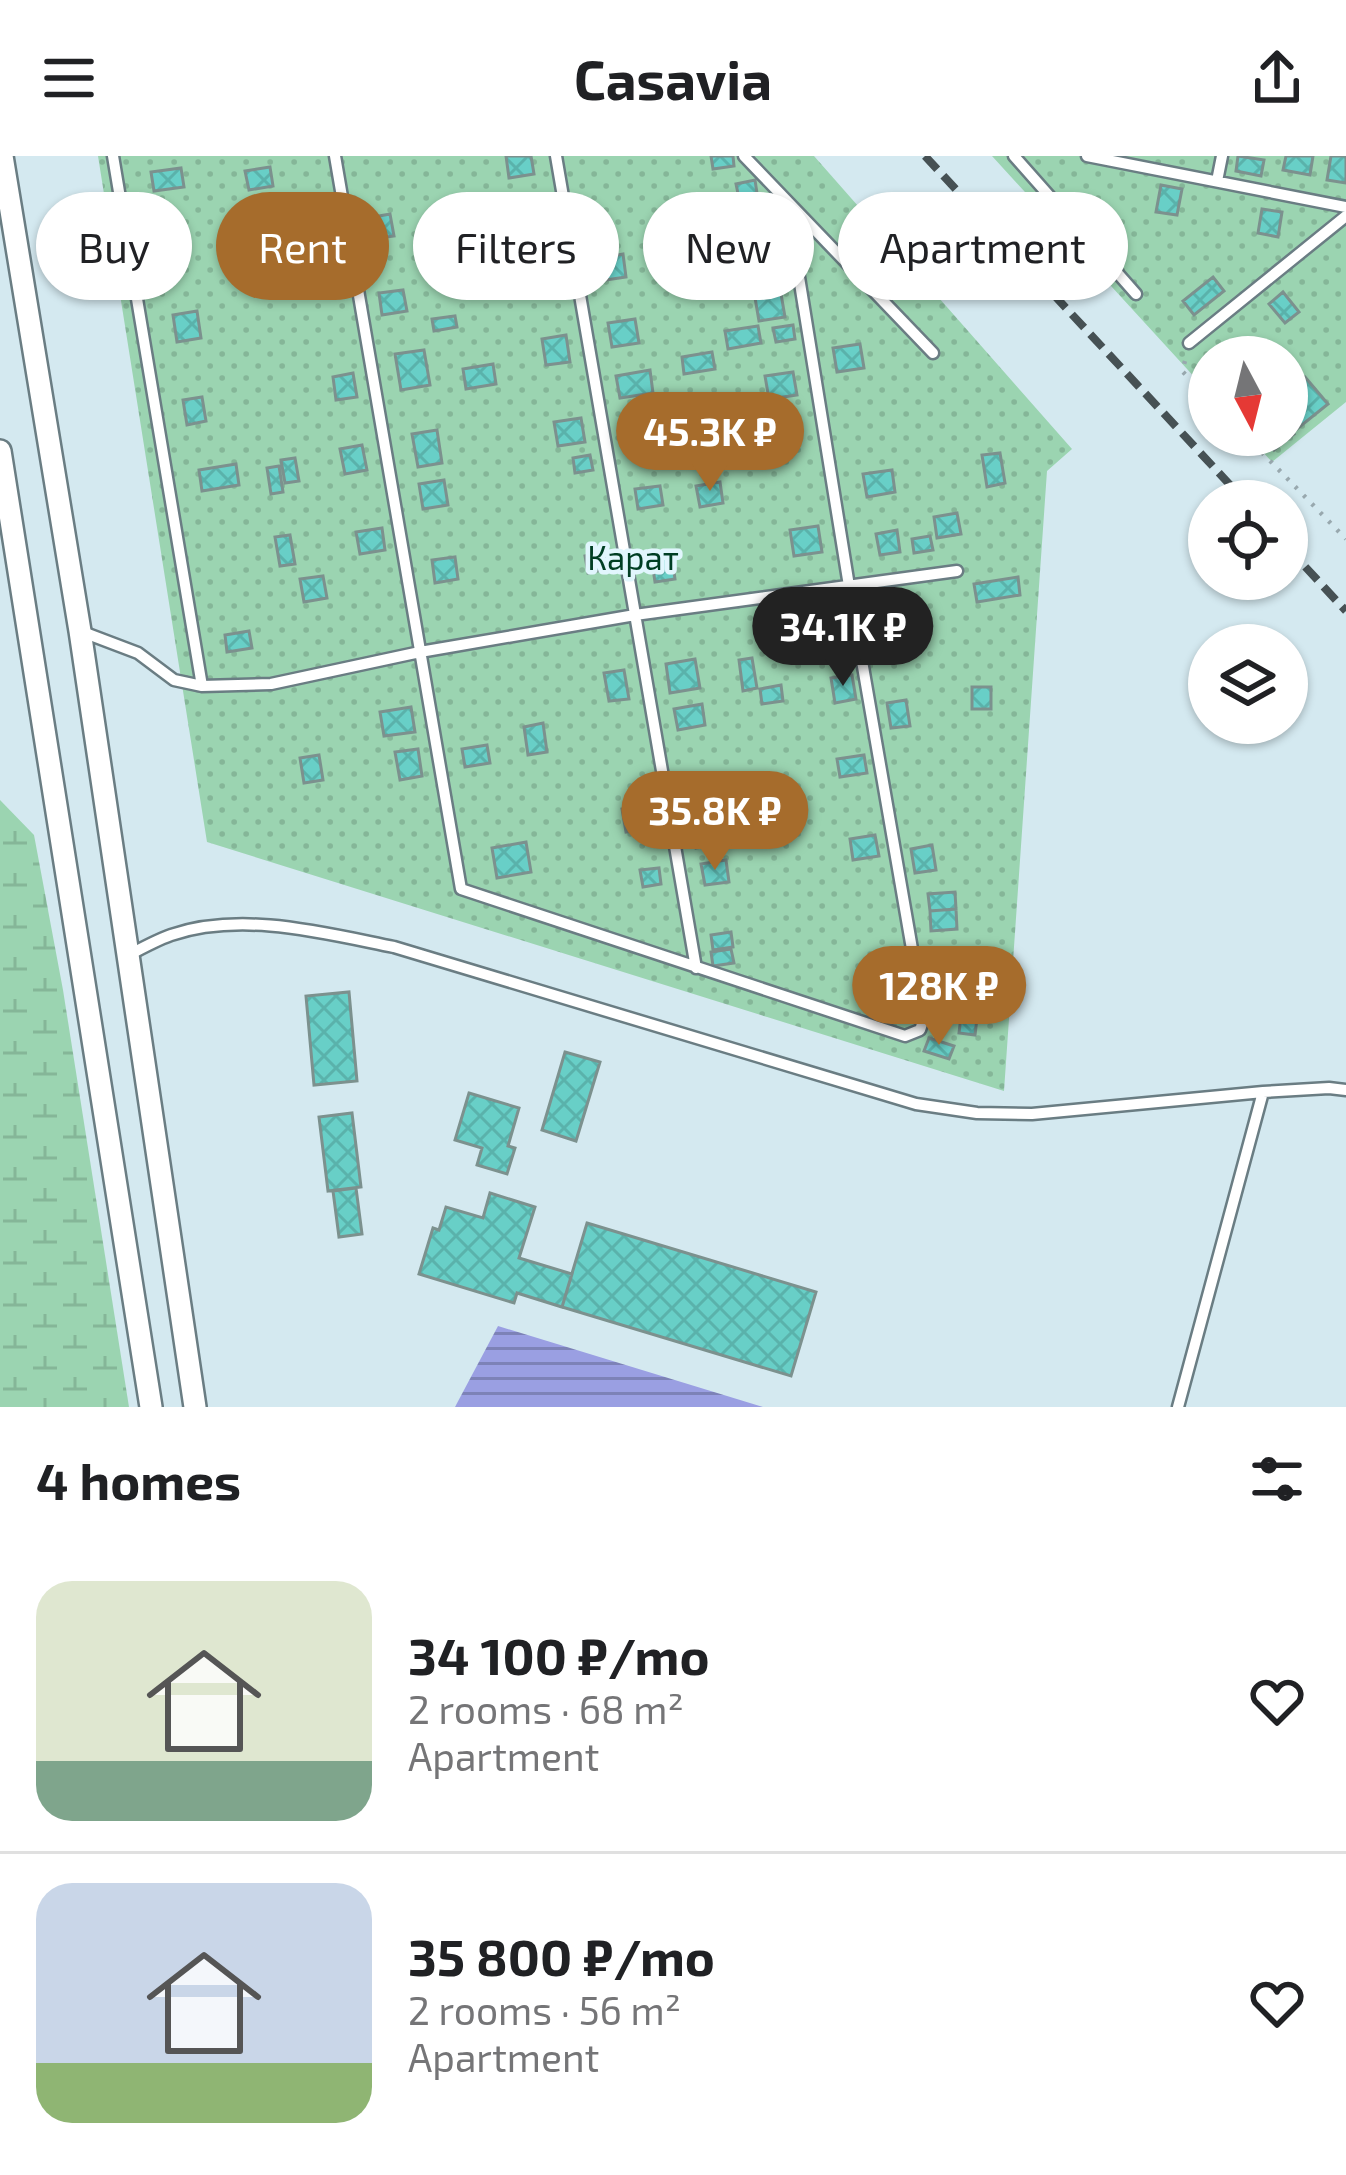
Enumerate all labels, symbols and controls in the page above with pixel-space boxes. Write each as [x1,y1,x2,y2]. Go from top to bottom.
icon: menu [36,45,102,111]
icon: share [1244,45,1310,111]
text: Casavia [574,46,772,111]
chip: Buy [36,192,192,300]
chip: Rent [216,192,389,300]
chip: Filters [413,192,619,300]
chip: New [643,192,814,300]
chip: Apartment [838,192,1128,300]
north arrow [1188,336,1308,456]
map controls [1188,336,1308,744]
pin: 45.3K ₽ [599,392,821,494]
text: 45.3K ₽ [643,407,777,454]
button: locate [1188,480,1308,600]
park label: Карат [587,537,679,577]
pin: 34.1K ₽ [732,587,954,689]
text: 34.1K ₽ [779,602,907,649]
button: layers [1188,624,1308,744]
pin: 35.8K ₽ [604,771,826,873]
text: 35.8K ₽ [648,786,782,833]
pin: 128K ₽ [841,946,1037,1048]
text: 128K ₽ [879,961,999,1008]
icon: filters [1244,1446,1310,1512]
text: 4 homes [36,1449,241,1510]
text: 34 100 ₽/mo [408,1624,710,1685]
icon: home [132,1629,276,1773]
icon: heart [1244,1668,1310,1734]
text: 2 rooms · 68 m² [408,1685,684,1732]
text: Apartment [408,1732,599,1779]
text: 35 800 ₽/mo [408,1925,715,1986]
icon: home [132,1931,276,2075]
icon: heart [1244,1970,1310,2036]
text: 2 rooms · 56 m² [408,1986,681,2033]
text: Apartment [408,2033,599,2080]

